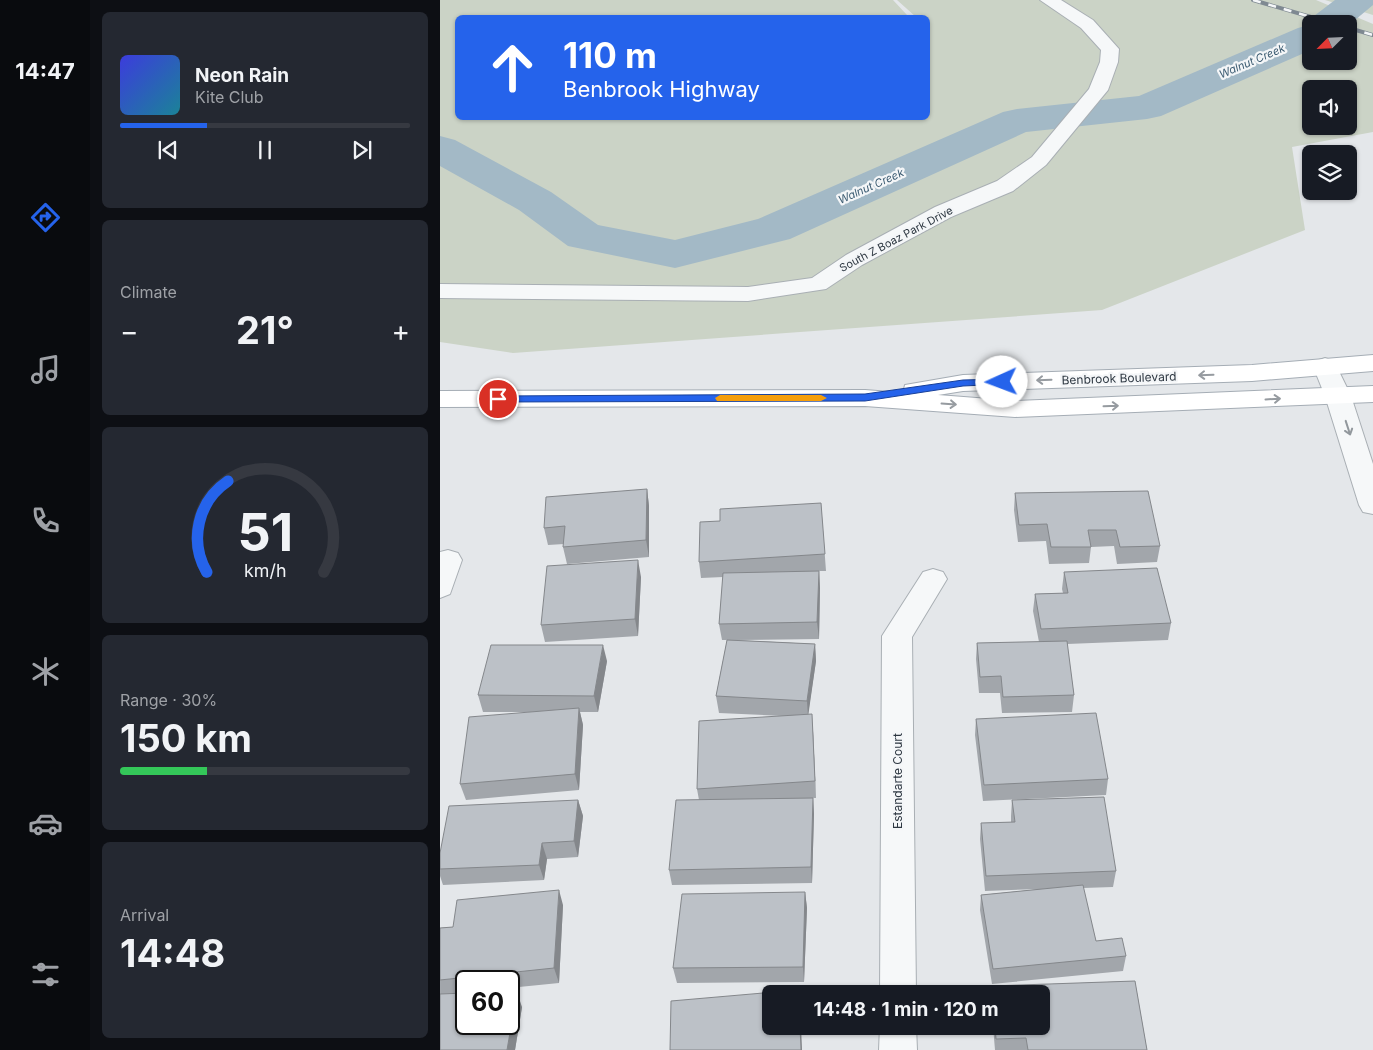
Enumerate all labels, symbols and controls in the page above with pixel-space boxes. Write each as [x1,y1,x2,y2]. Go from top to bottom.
north arrow [1302,15,1358,70]
map controls [1302,15,1357,200]
text: 110 m [563,34,657,76]
icon: ahead [480,35,545,100]
water label: Walnut Creek [1217,40,1288,81]
text: 14:47 [15,58,75,84]
text: Neon Rain [195,64,289,87]
text: Benbrook Highway [563,76,760,102]
button: sound [1302,80,1357,135]
text: Kite Club [195,87,264,107]
icon: previous [154,136,182,164]
icon: pause [251,136,279,164]
icon: next [348,136,376,164]
button: layers [1302,145,1357,200]
water label: Walnut Creek [836,165,907,207]
icon: directions [28,200,63,235]
street label: South Z Boaz Park Drive [837,203,955,275]
text: Climate [120,282,177,302]
text: 21° [236,307,294,353]
text: − [120,314,139,348]
text: + [391,314,410,348]
icon: music [28,352,63,387]
position arrow [975,355,1027,407]
street label: Benbrook Boulevard [1061,369,1177,387]
one-way arrow [1199,370,1215,380]
one-way arrow [1036,376,1052,385]
pin [477,378,519,420]
icon: arrive [484,385,512,413]
one-way arrow [1265,395,1281,404]
one-way arrow [940,399,956,409]
one-way arrow [1103,401,1119,410]
one-way arrow [1344,420,1353,436]
text: 51 [237,501,293,564]
icon: phone [28,503,63,538]
text: km/h [244,560,286,581]
icon: climate [28,654,63,689]
text: Range · 30% [120,690,217,710]
text: 150 km [120,715,252,761]
street label: Estandarte Court [890,733,905,829]
icon: car [28,806,63,841]
text: Arrival [120,905,169,925]
text: 14:48 [120,930,225,976]
icon: filters [28,957,63,992]
speed limit sign: 60 [455,970,520,1035]
text: 14:48 · 1 min · 120 m [813,998,999,1021]

